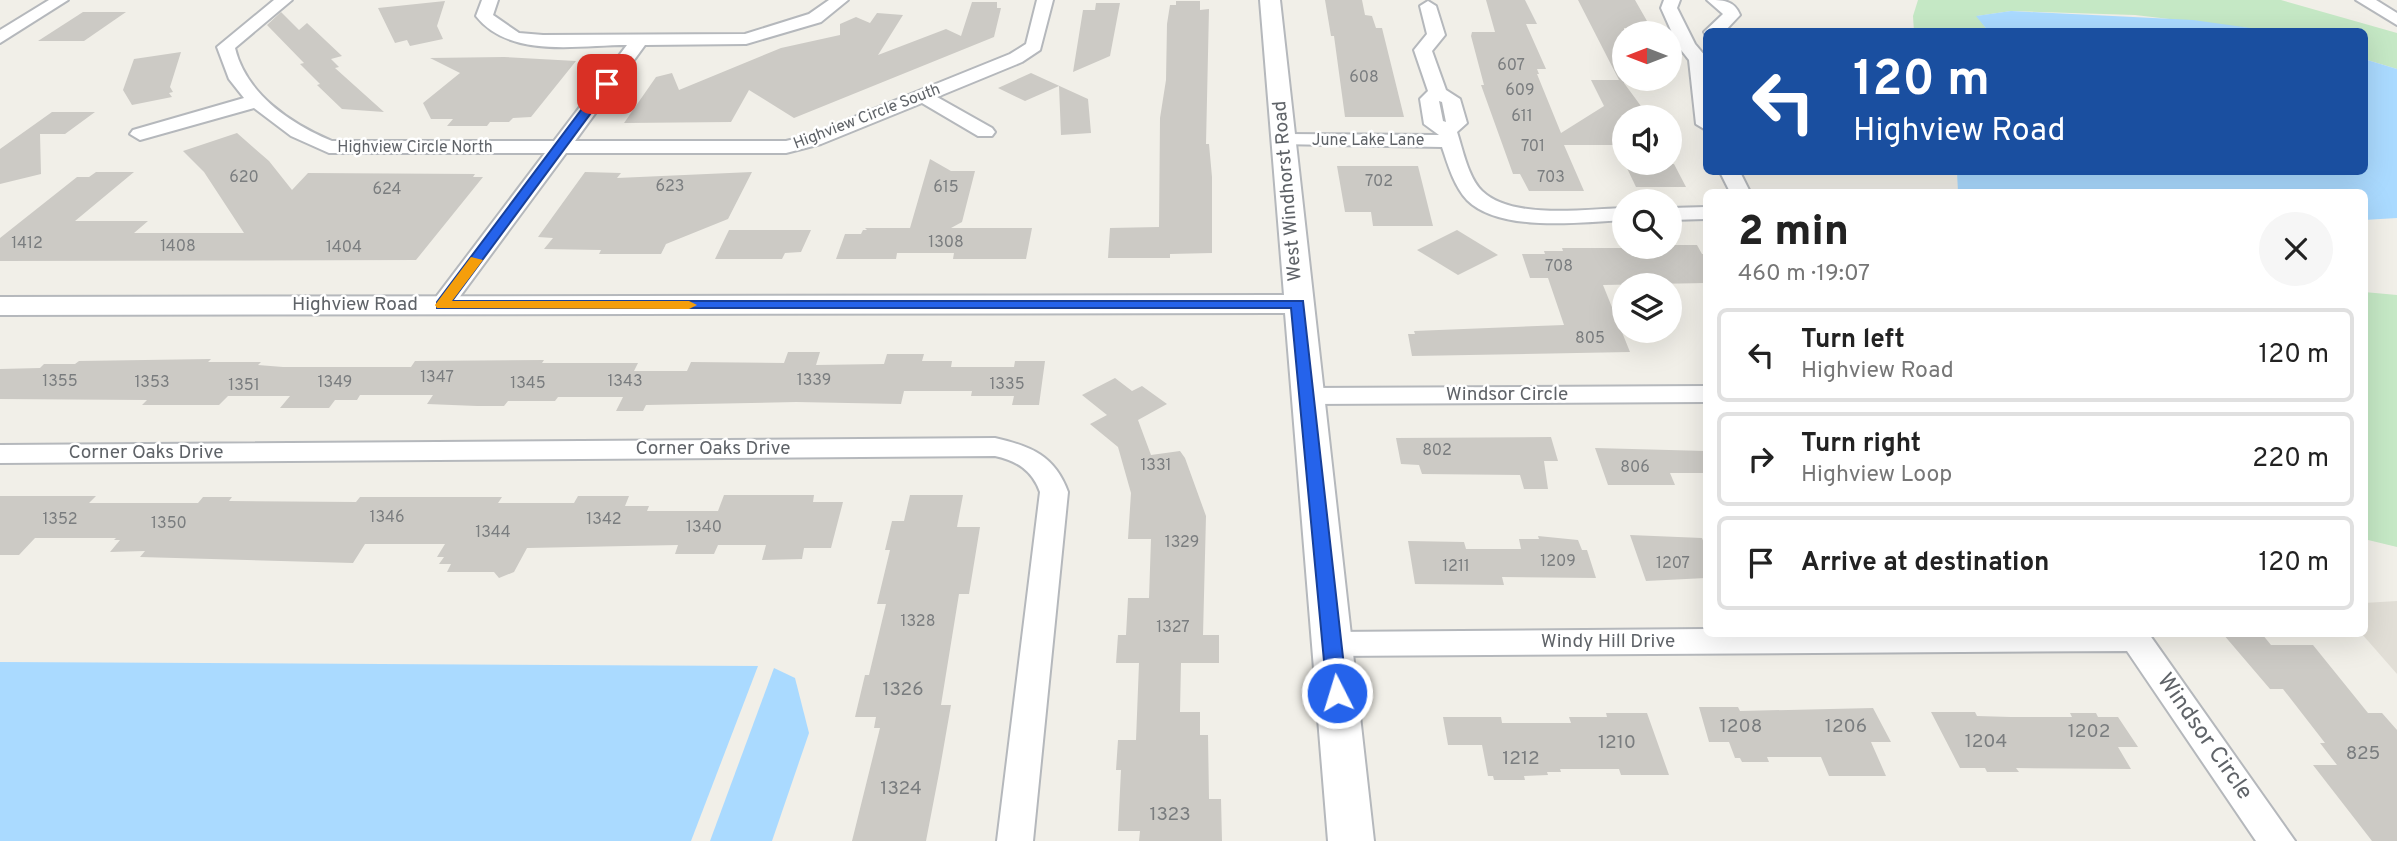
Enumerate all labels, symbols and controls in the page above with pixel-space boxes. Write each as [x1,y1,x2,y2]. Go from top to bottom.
north arrow [1612,21,1682,91]
map controls [1612,21,1682,343]
text: 120 m [1853,51,1990,113]
pin [577,54,637,114]
house number: 607 [1497,56,1525,76]
icon: left [1738,56,1829,147]
icon: arrive [588,65,626,103]
house number: 608 [1349,68,1379,88]
street label: Highview Circle South [791,80,943,154]
house number: 609 [1505,81,1535,101]
street label: West Windhorst Road [1268,100,1308,282]
button: sound [1612,105,1682,175]
house number: 611 [1511,107,1533,127]
text: Highview Road [1853,112,2065,152]
street label: June Lake Lane [1312,131,1424,151]
house number: 701 [1521,137,1545,157]
street label: Highview Circle North [337,138,493,158]
house number: 620 [229,168,259,188]
house number: 703 [1537,168,1565,188]
house number: 702 [1365,172,1393,192]
house number: 623 [656,177,684,197]
house number: 615 [933,178,959,198]
house number: 624 [372,180,402,200]
button: search [1612,189,1682,259]
text: 2 min [1738,207,1849,260]
button: close [2259,212,2333,286]
house number: 1308 [928,233,964,253]
house number: 1412 [11,234,43,254]
house number: 1408 [160,237,196,257]
house number: 1404 [326,238,362,258]
house number: 708 [1545,257,1573,277]
text: 460 m · 19:07 [1738,260,1870,289]
button: layers [1612,273,1682,343]
street label: Highview Road [292,293,418,317]
text: Turn left [1801,324,1905,357]
house number: 805 [1575,329,1605,349]
icon: left [1742,336,1780,374]
text: 120 m [2259,339,2329,372]
text: Highview Road [1801,357,1954,386]
house number: 1347 [420,368,454,388]
house number: 1339 [797,371,831,391]
house number: 1355 [42,372,78,392]
house number: 1343 [607,372,643,392]
house number: 1353 [134,373,170,393]
house number: 1349 [318,373,352,393]
house number: 1345 [510,374,546,394]
house number: 1335 [989,375,1025,395]
house number: 1351 [228,376,260,396]
street label: Windsor Circle [1446,383,1568,407]
text: Turn right [1801,428,1921,461]
street label: Corner Oaks Drive [635,437,791,461]
icon: right [1742,440,1780,478]
street label: Corner Oaks Drive [68,441,224,465]
house number: 802 [1422,441,1452,461]
text: 220 m [2252,443,2329,476]
house number: 1331 [1140,456,1172,476]
house number: 806 [1620,458,1650,478]
text: Highview Loop [1801,461,1952,490]
house number: 1346 [369,508,405,528]
house number: 1352 [42,510,78,530]
house number: 1342 [586,510,622,530]
house number: 1350 [151,514,187,534]
house number: 1340 [686,518,722,538]
house number: 1344 [475,523,511,543]
house number: 1329 [1165,533,1199,553]
icon: arrive [1742,544,1780,582]
text: Arrive at destination [1801,547,2049,580]
text: 120 m [2259,547,2329,580]
house number: 1209 [1540,552,1576,572]
house number: 1207 [1656,554,1690,574]
house number: 1211 [1442,557,1470,577]
house number: 1328 [901,612,935,632]
house number: 1327 [1156,618,1190,638]
street label: Windy Hill Drive [1541,630,1675,654]
position arrow [1300,656,1374,730]
street label: Windsor Circle [2150,668,2258,806]
house number: 1326 [882,678,924,702]
house number: 1208 [1720,715,1762,739]
house number: 1206 [1825,715,1867,739]
house number: 1202 [2068,720,2110,744]
house number: 1204 [1965,730,2007,754]
house number: 1210 [1598,731,1636,755]
house number: 825 [2346,742,2380,766]
house number: 1212 [1502,747,1540,771]
house number: 1324 [880,777,922,801]
house number: 1323 [1149,803,1191,827]

